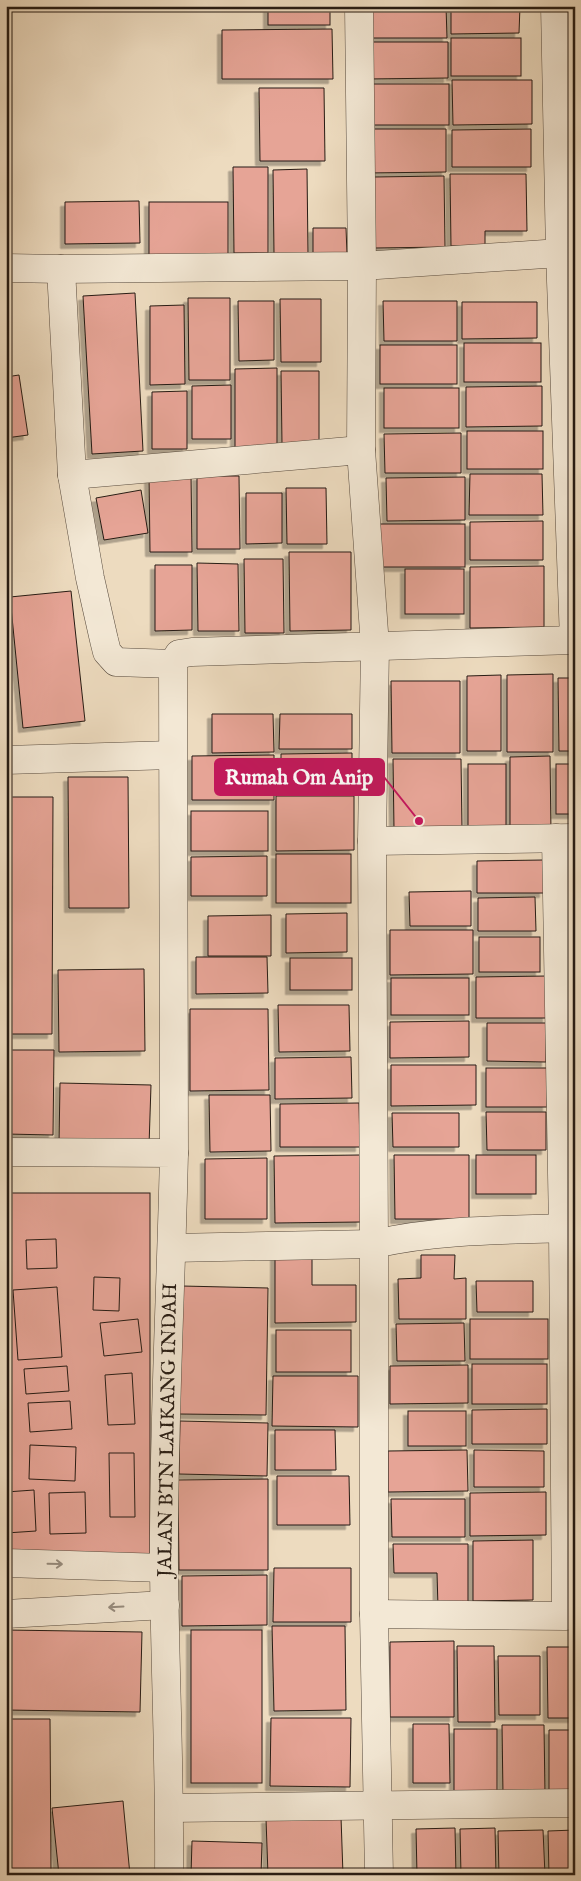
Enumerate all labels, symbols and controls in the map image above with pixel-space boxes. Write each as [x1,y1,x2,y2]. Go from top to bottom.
callout: Rumah Om Anip [215,759,384,795]
text: Rumah Om Anip [225,765,374,792]
street label: JALAN BTN LAIKANG INDAH [153,1283,183,1579]
one-way arrow [46,1559,63,1569]
one-way arrow [108,1603,124,1612]

